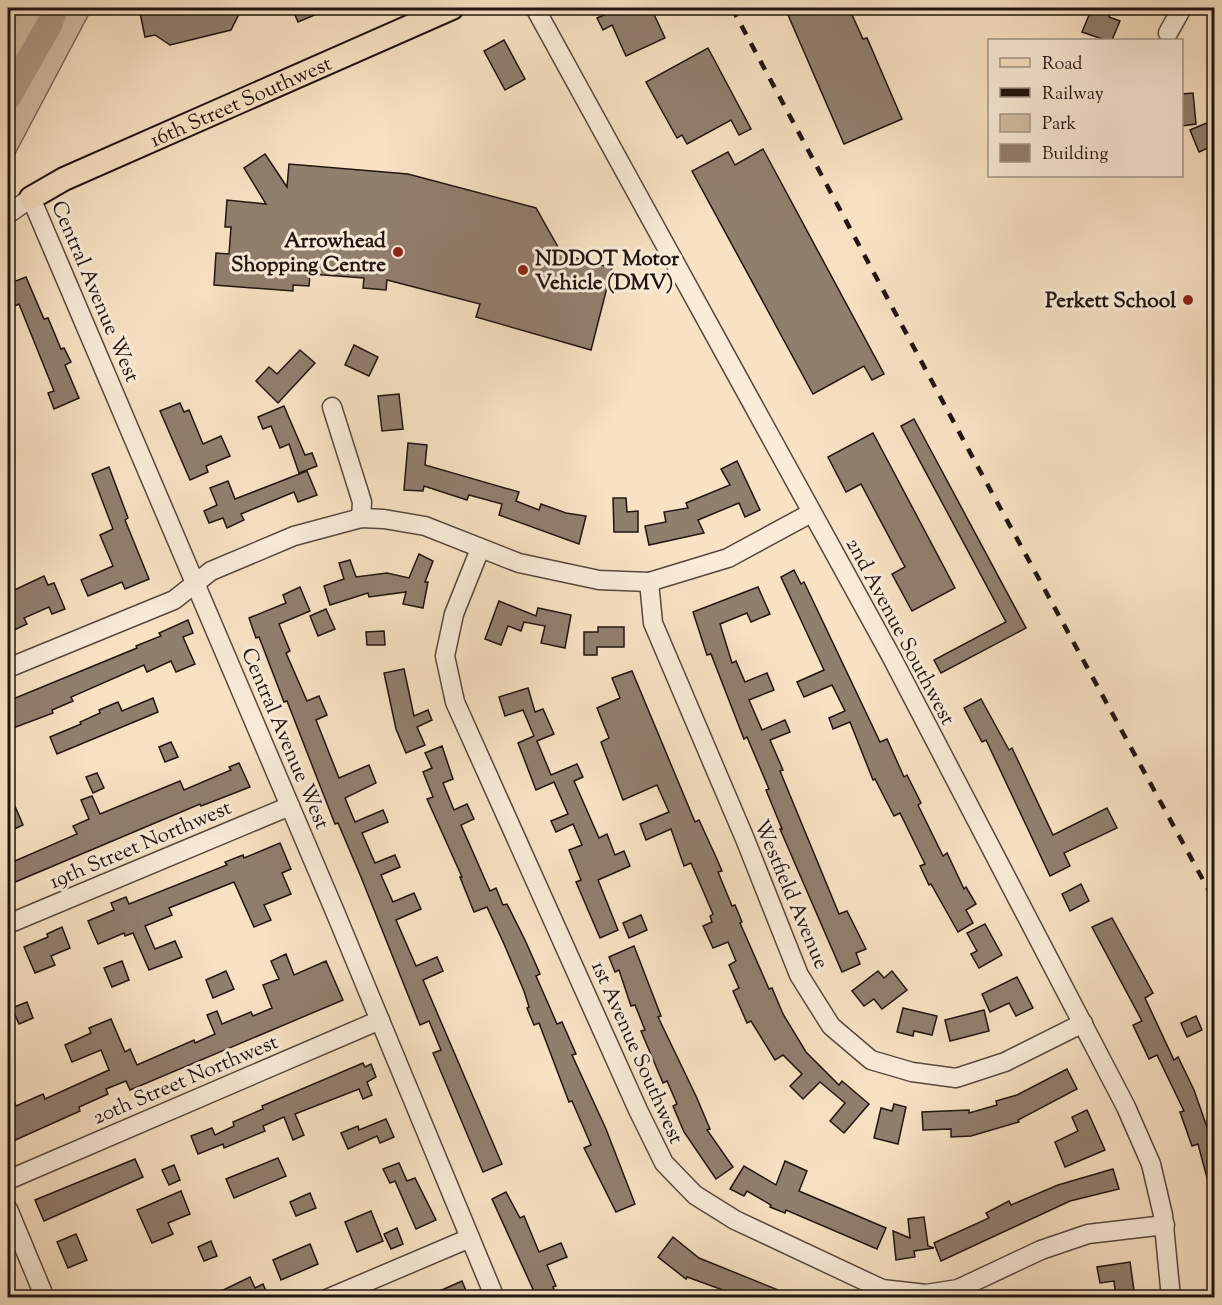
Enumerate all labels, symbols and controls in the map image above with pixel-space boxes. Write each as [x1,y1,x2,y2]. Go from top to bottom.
legend [988,39,1183,177]
street label: 16th Street Southwest [146,50,337,156]
text: Road [1042,52,1082,78]
text: Railway [1042,82,1104,108]
text: Park [1042,112,1077,138]
text: Building [1042,142,1108,168]
street label: Central Avenue West [42,196,146,387]
place label: Arrowhead Shopping Centre [231,227,386,281]
marker: Arrowhead Shopping Centre [391,245,405,259]
place label: NDDOT Motor Vehicle (DMV) [535,245,679,299]
marker: NDDOT Motor Vehicle (DMV) [516,263,530,277]
place label: Perkett School [1045,287,1176,317]
marker: Perkett School [1181,293,1195,307]
street label: 2nd Avenue Southwest [837,533,961,731]
street label: Central Avenue West [232,643,336,834]
street label: 19th Street Northwest [45,794,236,898]
street label: Westfield Avenue [745,815,835,974]
street label: 1st Avenue Southwest [582,957,690,1149]
street label: 20th Street Northwest [88,1028,283,1134]

